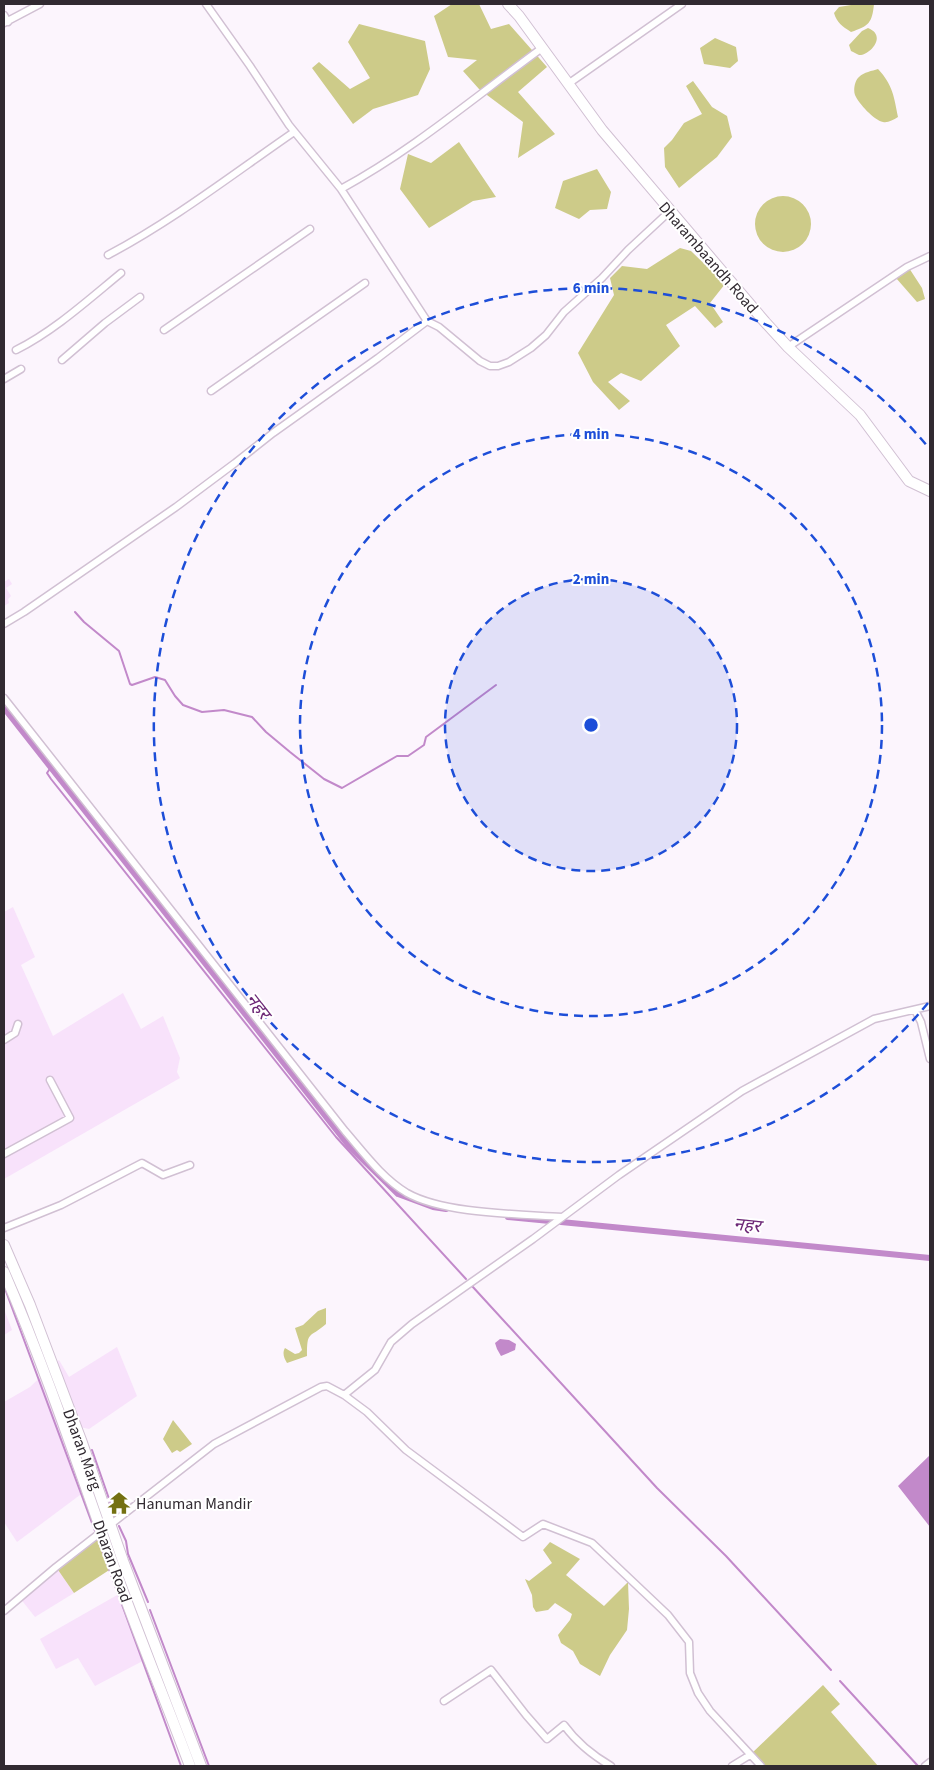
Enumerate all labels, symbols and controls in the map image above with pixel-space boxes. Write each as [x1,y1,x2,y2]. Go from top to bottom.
street label: Dharambaandh Road [653,197,763,318]
text: 6 min [573,278,609,299]
text: 4 min [573,424,609,445]
text: 2 min [573,569,609,590]
centre of rings [582,716,600,734]
water label: नहर [239,988,278,1027]
water label: नहर [732,1212,765,1240]
street label: Dharan Marg [57,1406,107,1493]
temple icon: Hanuman Mandir [106,1490,132,1516]
place label: Hanuman Mandir [136,1493,252,1515]
street label: Dharan Road [87,1517,137,1606]

